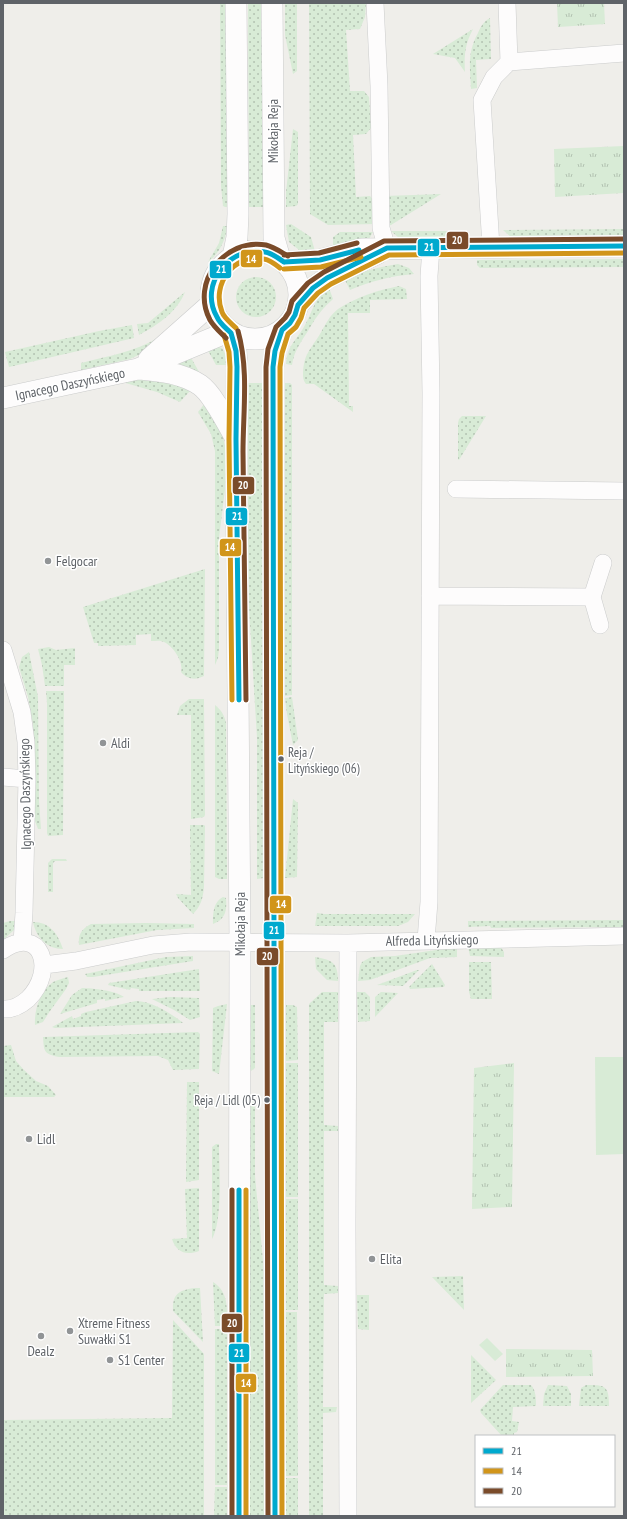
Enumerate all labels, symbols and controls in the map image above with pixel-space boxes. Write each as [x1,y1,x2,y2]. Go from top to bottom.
street label: Mikołaja Reja [264,99,282,163]
line badge: 20 [446,231,469,250]
text: 20 [452,233,462,247]
line badge: 21 [417,238,440,257]
text: 21 [424,240,434,254]
line badge: 14 [240,249,263,268]
text: 14 [246,252,257,266]
line badge: 21 [209,260,232,279]
text: 21 [216,262,226,276]
street label: Ignacego Daszyńskiego [14,364,126,404]
line badge: 20 [232,476,255,495]
text: 20 [238,478,248,492]
line badge: 21 [225,507,248,526]
text: 21 [232,509,242,523]
line badge: 14 [219,538,242,557]
text: 14 [225,540,236,554]
place label: Felgocar [56,552,98,570]
marker: Felgocar [43,556,53,566]
place label: Aldi [111,734,130,752]
street label: Ignacego Daszyńskiego [15,738,35,850]
marker: Aldi [98,738,108,748]
place label: Reja / Lityńskiego (06) [288,744,360,777]
marker: Reja / Lityńskiego (06) [276,754,286,764]
street label: Mikołaja Reja [231,892,249,956]
line badge: 14 [269,895,292,914]
text: 14 [276,897,287,911]
line badge: 21 [263,921,285,940]
text: 21 [269,923,279,937]
street label: Alfreda Lityńskiego [385,930,479,950]
line badge: 20 [256,947,279,966]
text: 20 [262,949,272,963]
place label: Reja / Lidl (05) [194,1092,260,1109]
marker: Reja / Lidl (05) [262,1095,272,1105]
place label: Lidl [37,1130,56,1148]
marker: Lidl [24,1134,34,1144]
place label: Elita [380,1250,402,1268]
marker: Elita [367,1254,377,1264]
line badge: 20 [221,1313,243,1333]
place label: Xtreme Fitness Suwałki S1 [78,1314,150,1348]
text: 20 [227,1316,237,1330]
marker: Xtreme Fitness Suwałki S1 [65,1326,75,1336]
marker: Dealz [36,1331,46,1341]
place label: Dealz [27,1342,55,1360]
line badge: 21 [228,1343,250,1363]
text: 21 [234,1346,244,1360]
place label: S1 Center [118,1351,165,1369]
marker: S1 Center [105,1355,115,1365]
line badge: 14 [235,1373,257,1393]
text: 14 [241,1376,252,1390]
legend [475,1435,615,1507]
text: 21 [511,1443,522,1458]
text: 14 [511,1463,522,1478]
text: 20 [511,1483,522,1498]

